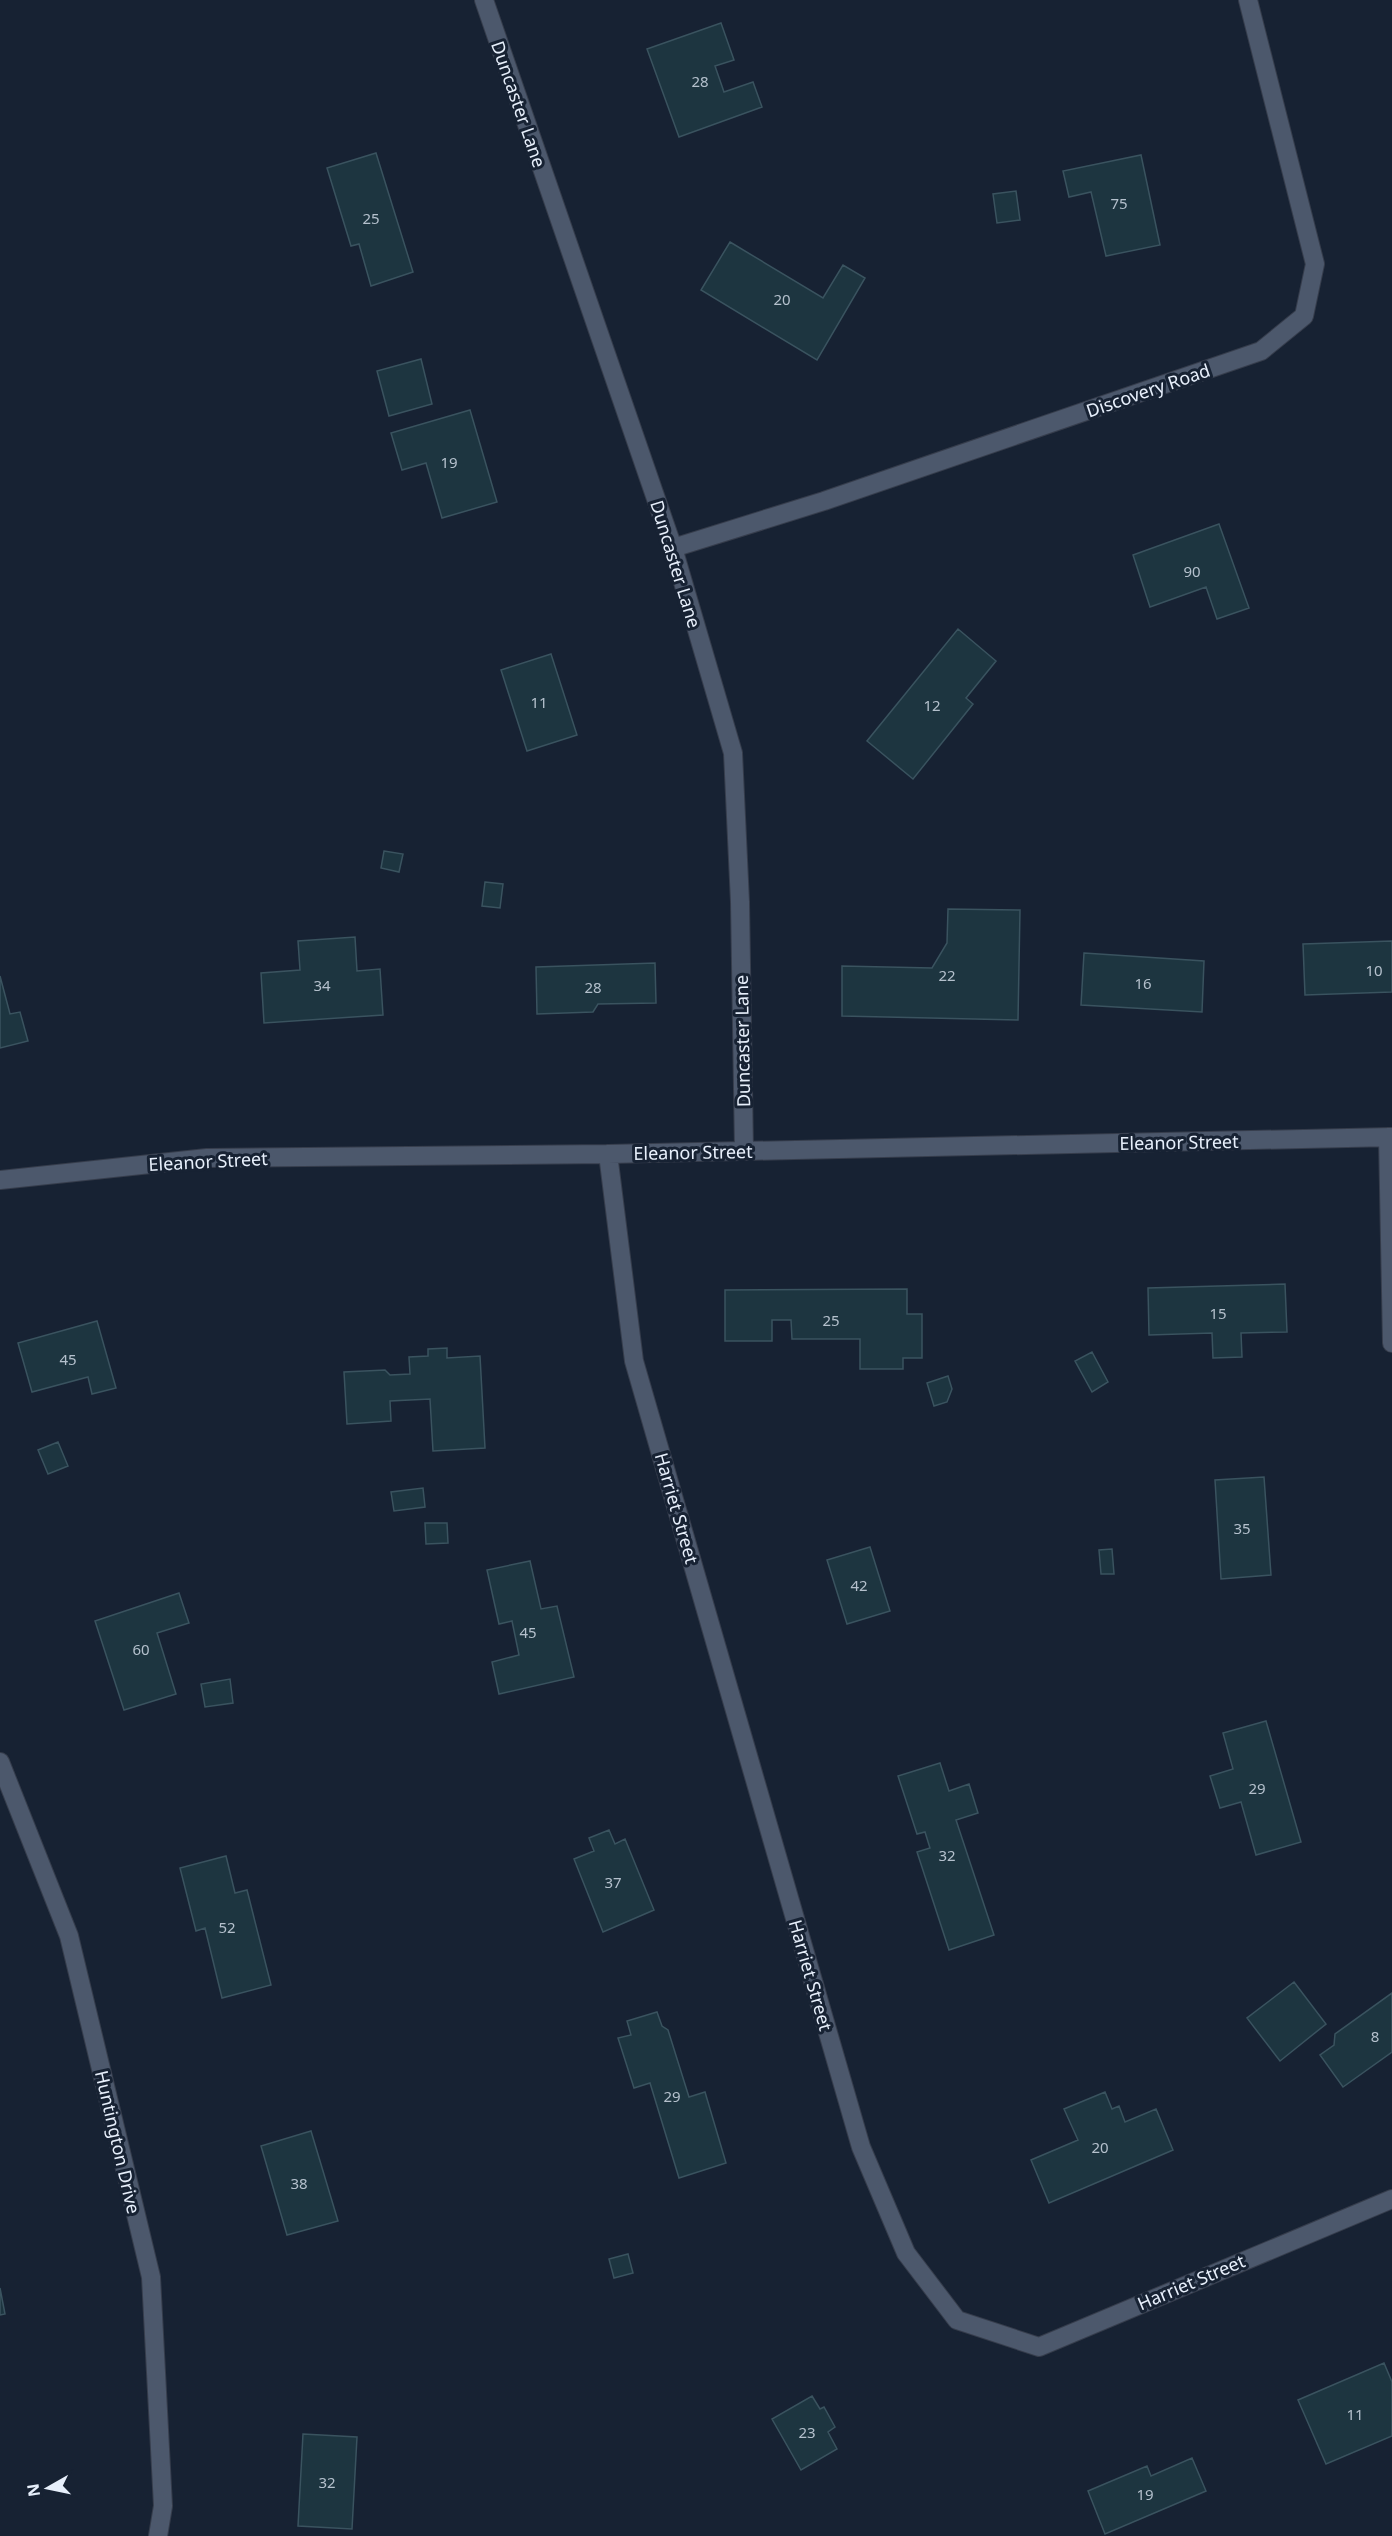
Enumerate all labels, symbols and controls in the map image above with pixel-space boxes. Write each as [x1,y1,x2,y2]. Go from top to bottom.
street label: Duncaster Lane [486,38,552,170]
house number: 28 [691,71,709,91]
house number: 75 [1110,193,1128,213]
house number: 25 [362,208,380,228]
house number: 20 [773,289,791,309]
street label: Discovery Road [1083,358,1213,422]
house number: 19 [440,452,458,472]
street label: Duncaster Lane [645,497,707,631]
house number: 90 [1183,561,1201,581]
house number: 11 [530,692,548,712]
house number: 12 [923,695,941,715]
house number: 10 [1365,960,1383,980]
house number: 22 [938,965,956,985]
house number: 16 [1134,973,1152,993]
house number: 34 [313,975,331,995]
street label: Duncaster Lane [729,975,755,1107]
house number: 28 [584,977,602,997]
street label: Eleanor Street [1119,1129,1239,1155]
street label: Eleanor Street [633,1139,753,1165]
street label: Eleanor Street [148,1146,269,1176]
house number: 15 [1209,1303,1227,1323]
house number: 25 [822,1310,840,1330]
house number: 45 [59,1349,77,1369]
street label: Harriet Street [650,1450,704,1567]
house number: 35 [1233,1518,1251,1538]
house number: 42 [850,1575,868,1595]
house number: 45 [519,1622,537,1642]
house number: 60 [132,1639,150,1659]
house number: 29 [1248,1778,1266,1798]
house number: 32 [938,1845,956,1865]
house number: 37 [604,1872,622,1892]
house number: 52 [218,1917,236,1937]
street label: Harriet Street [784,1917,838,2034]
house number: 8 [1371,2026,1379,2046]
street label: Huntington Drive [90,2068,146,2216]
house number: 29 [663,2086,681,2106]
house number: 20 [1091,2137,1109,2157]
house number: 38 [290,2173,308,2193]
street label: Harriet Street [1134,2248,1249,2315]
house number: 11 [1346,2404,1364,2424]
house number: 23 [798,2422,816,2442]
north arrow [18,2458,78,2518]
house number: 32 [318,2472,336,2492]
text: N [21,2482,45,2498]
house number: 19 [1136,2484,1154,2504]

